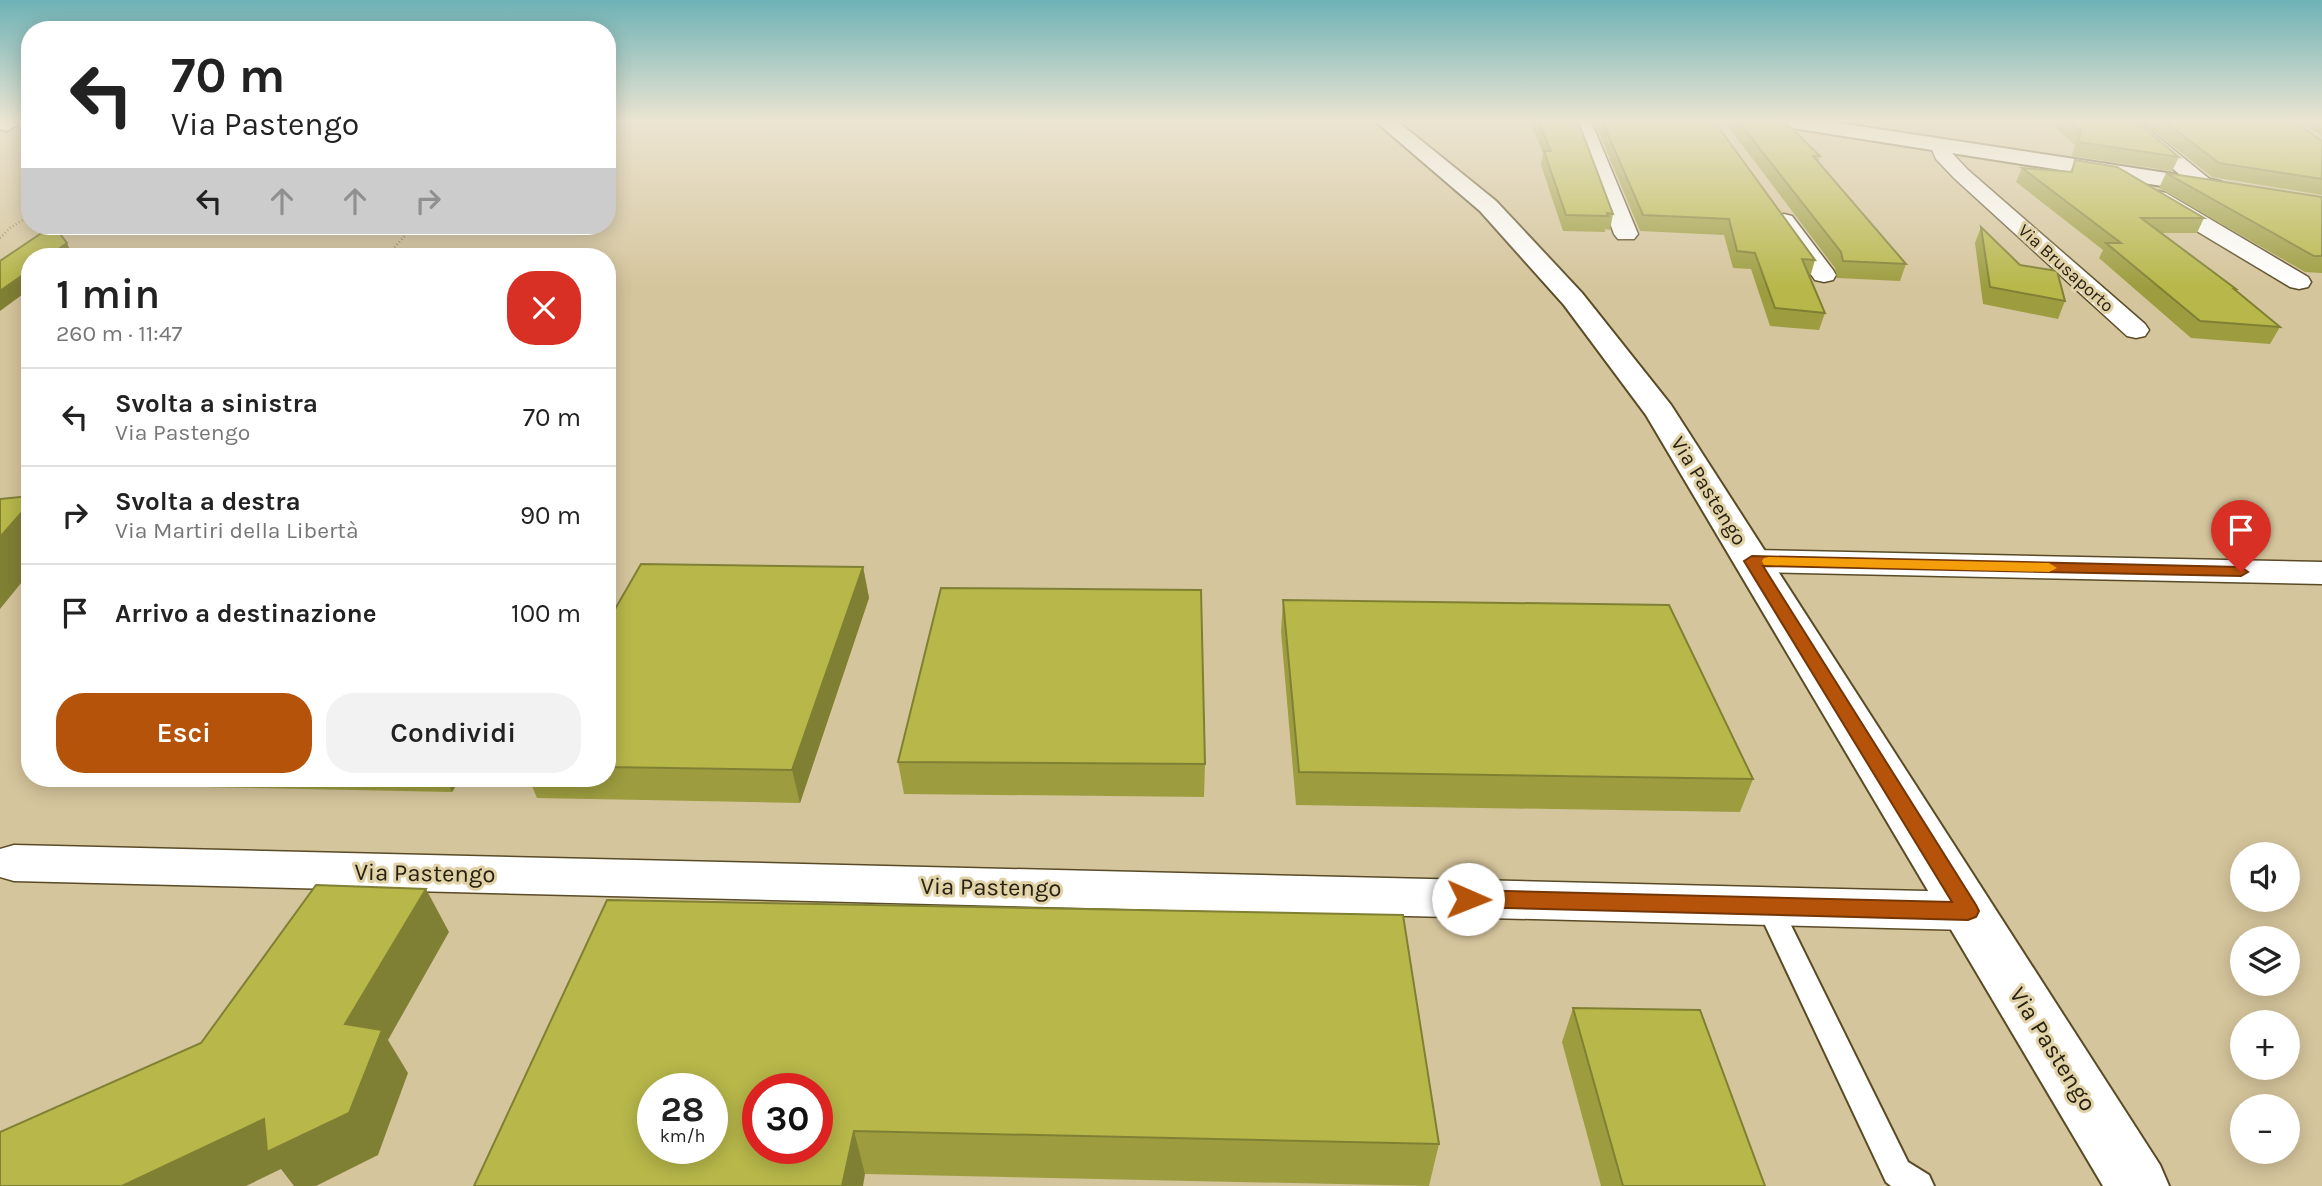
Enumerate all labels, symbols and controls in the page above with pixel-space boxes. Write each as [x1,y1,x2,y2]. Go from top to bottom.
text: 70 m [171,47,285,104]
icon: left [56,49,147,140]
text: Via Pastengo [171,106,359,143]
icon: left [190,182,228,220]
icon: ahead [263,182,301,220]
icon: ahead [336,182,374,220]
icon: right [409,182,447,220]
street label: Via Brusaporto [2014,219,2118,317]
text: 1 min [56,269,160,319]
button: close [507,271,581,345]
text: 260 m · 11:47 [56,320,182,347]
text: Svolta a sinistra [115,388,318,419]
icon: left [56,398,94,436]
text: 70 m [523,402,581,433]
text: Via Pastengo [115,419,250,446]
street label: Via Pastengo [1666,432,1752,550]
text: Svolta a destra [115,486,301,517]
icon: right [56,496,94,534]
text: 90 m [520,500,581,531]
pin [2211,500,2271,572]
icon: arrive [2222,511,2260,549]
text: Via Martiri della Libertà [115,517,359,544]
icon: arrive [56,594,94,632]
text: Arrivo a destinazione [115,598,377,629]
text: 100 m [511,598,581,629]
button: Esci [56,693,312,773]
button: Condividi [326,693,581,773]
map controls [2230,842,2300,1164]
button: sound [2230,842,2300,912]
street label: Via Pastengo [354,858,496,888]
position arrow [1431,862,1505,936]
street label: Via Pastengo [920,872,1062,902]
button: layers [2230,926,2300,996]
street label: Via Pastengo [2004,982,2102,1116]
button: + [2230,1010,2300,1080]
speed limit sign: 30 [742,1073,833,1164]
text: 28 [661,1089,704,1130]
button: − [2230,1094,2300,1164]
text: km/h [660,1125,705,1147]

